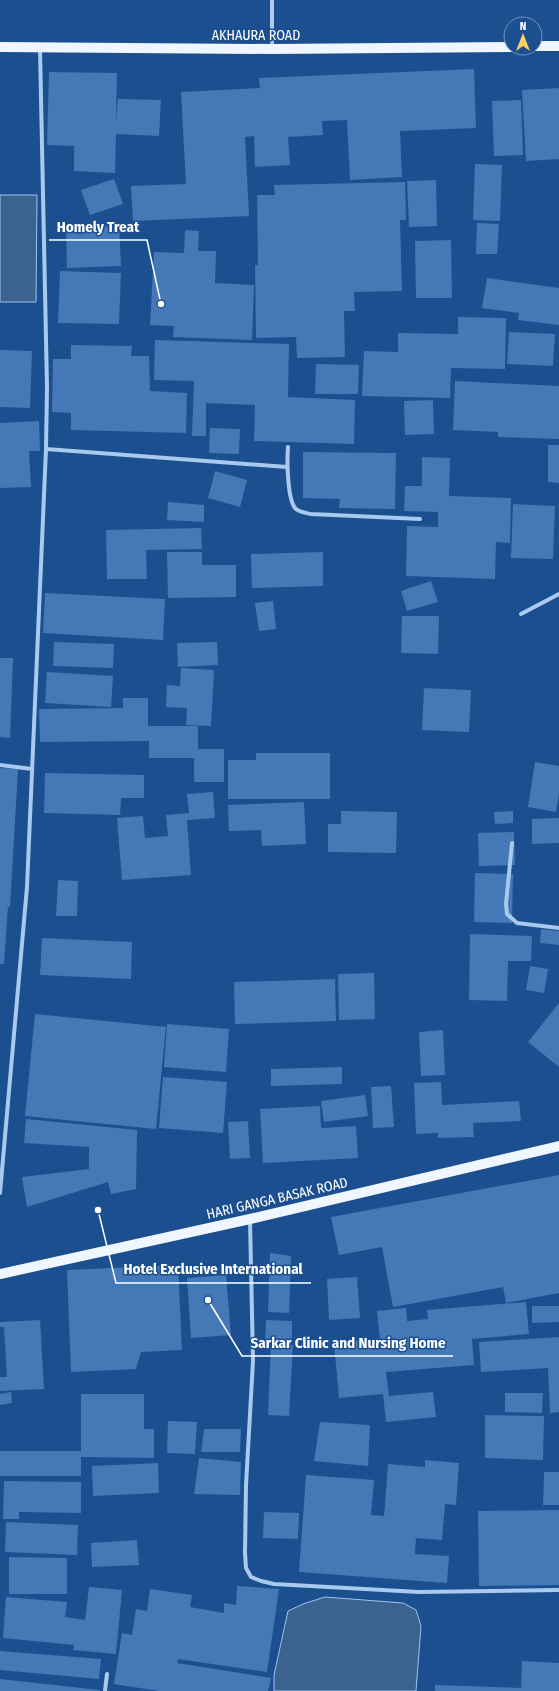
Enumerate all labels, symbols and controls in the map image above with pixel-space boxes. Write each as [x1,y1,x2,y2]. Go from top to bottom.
north arrow [503,16,543,56]
text: N [520,20,526,33]
street label: AKHAURA ROAD [212,27,300,44]
callout: Homely Treat [49,213,147,240]
text: Homely Treat [57,218,140,236]
street label: HARI GANGA BASAK ROAD [205,1174,349,1223]
callout: Hotel Exclusive International [116,1256,311,1283]
text: Hotel Exclusive International [123,1260,303,1278]
callout: Sarkar Clinic and Nursing Home [242,1329,453,1356]
text: Sarkar Clinic and Nursing Home [250,1334,446,1352]

